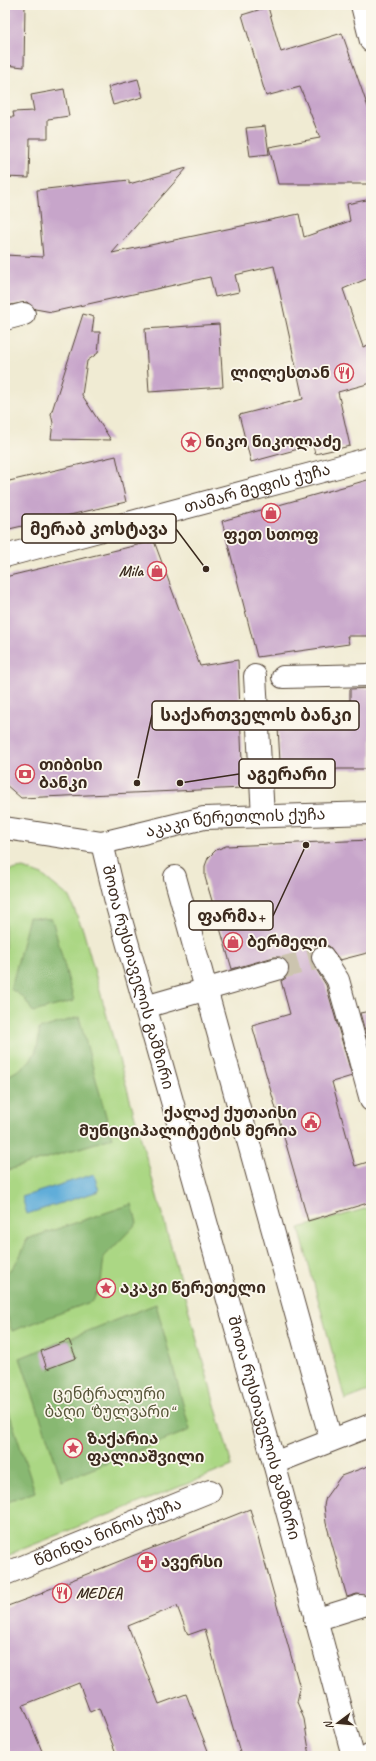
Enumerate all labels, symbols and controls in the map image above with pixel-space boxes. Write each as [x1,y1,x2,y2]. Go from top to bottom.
restaurant icon: ლილესთან [333,362,355,384]
place label: ლილესთან [230,363,330,383]
place icon: ნიკო ნიკოლაძე [180,431,202,453]
place label: ნიკო ნიკოლაძე [205,432,342,452]
street label: თამარ მეფის ქუჩა [182,459,333,518]
shop icon: ფეთ სთოფ [260,502,282,524]
callout: მერაბ კოსტავა [22,514,176,543]
text: მერაბ კოსტავა [30,519,168,540]
place label: ფეთ სთოფ [223,525,319,545]
shop icon: Mila [146,560,168,582]
place label: Mila [119,561,144,581]
callout: საქართველოს ბანკი [152,701,359,730]
text: საქართველოს ბანკი [160,705,352,726]
place label: თიბისი ბანკი [39,755,103,793]
callout: აგერარი [239,759,335,788]
bank icon: თიბისი ბანკი [14,763,36,785]
text: აგერარი [247,764,327,785]
street label: აკაკი წერეთლის ქუჩა [143,804,326,842]
street label: შოთა რუსთაველის გამზირი [98,863,178,1092]
callout: ფარმა+ [189,901,273,930]
text: ფარმა+ [197,906,266,927]
shop icon: ბერმელი [222,931,244,953]
place label: ბერმელი [247,932,328,952]
place label: ქალაქ ქუთაისი მუნიციპალიტეტის მერია [79,1103,297,1141]
public building icon: ქალაქ ქუთაისი მუნიციპალიტეტის მერია [300,1111,322,1133]
place icon: აკაკი წერეთელი [95,1277,117,1299]
place label: აკაკი წერეთელი [120,1278,266,1298]
street label: შოთა რუსთაველის გამზირი [223,1314,304,1542]
park label: ცენტრალური ბაღი “ბულვარი“ [44,1384,177,1422]
place label: ზაქარია ფალიაშვილი [87,1429,205,1467]
place icon: ზაქარია ფალიაშვილი [62,1437,84,1459]
street label: წმინდა ნინოს ქუჩა [31,1494,185,1571]
pharmacy icon: ავერსი [136,1551,158,1573]
place label: ავერსი [161,1552,223,1572]
restaurant icon: MEDEA [51,1582,73,1604]
place label: MEDEA [76,1583,123,1603]
north arrow [318,1703,358,1743]
text: N [320,1718,336,1731]

